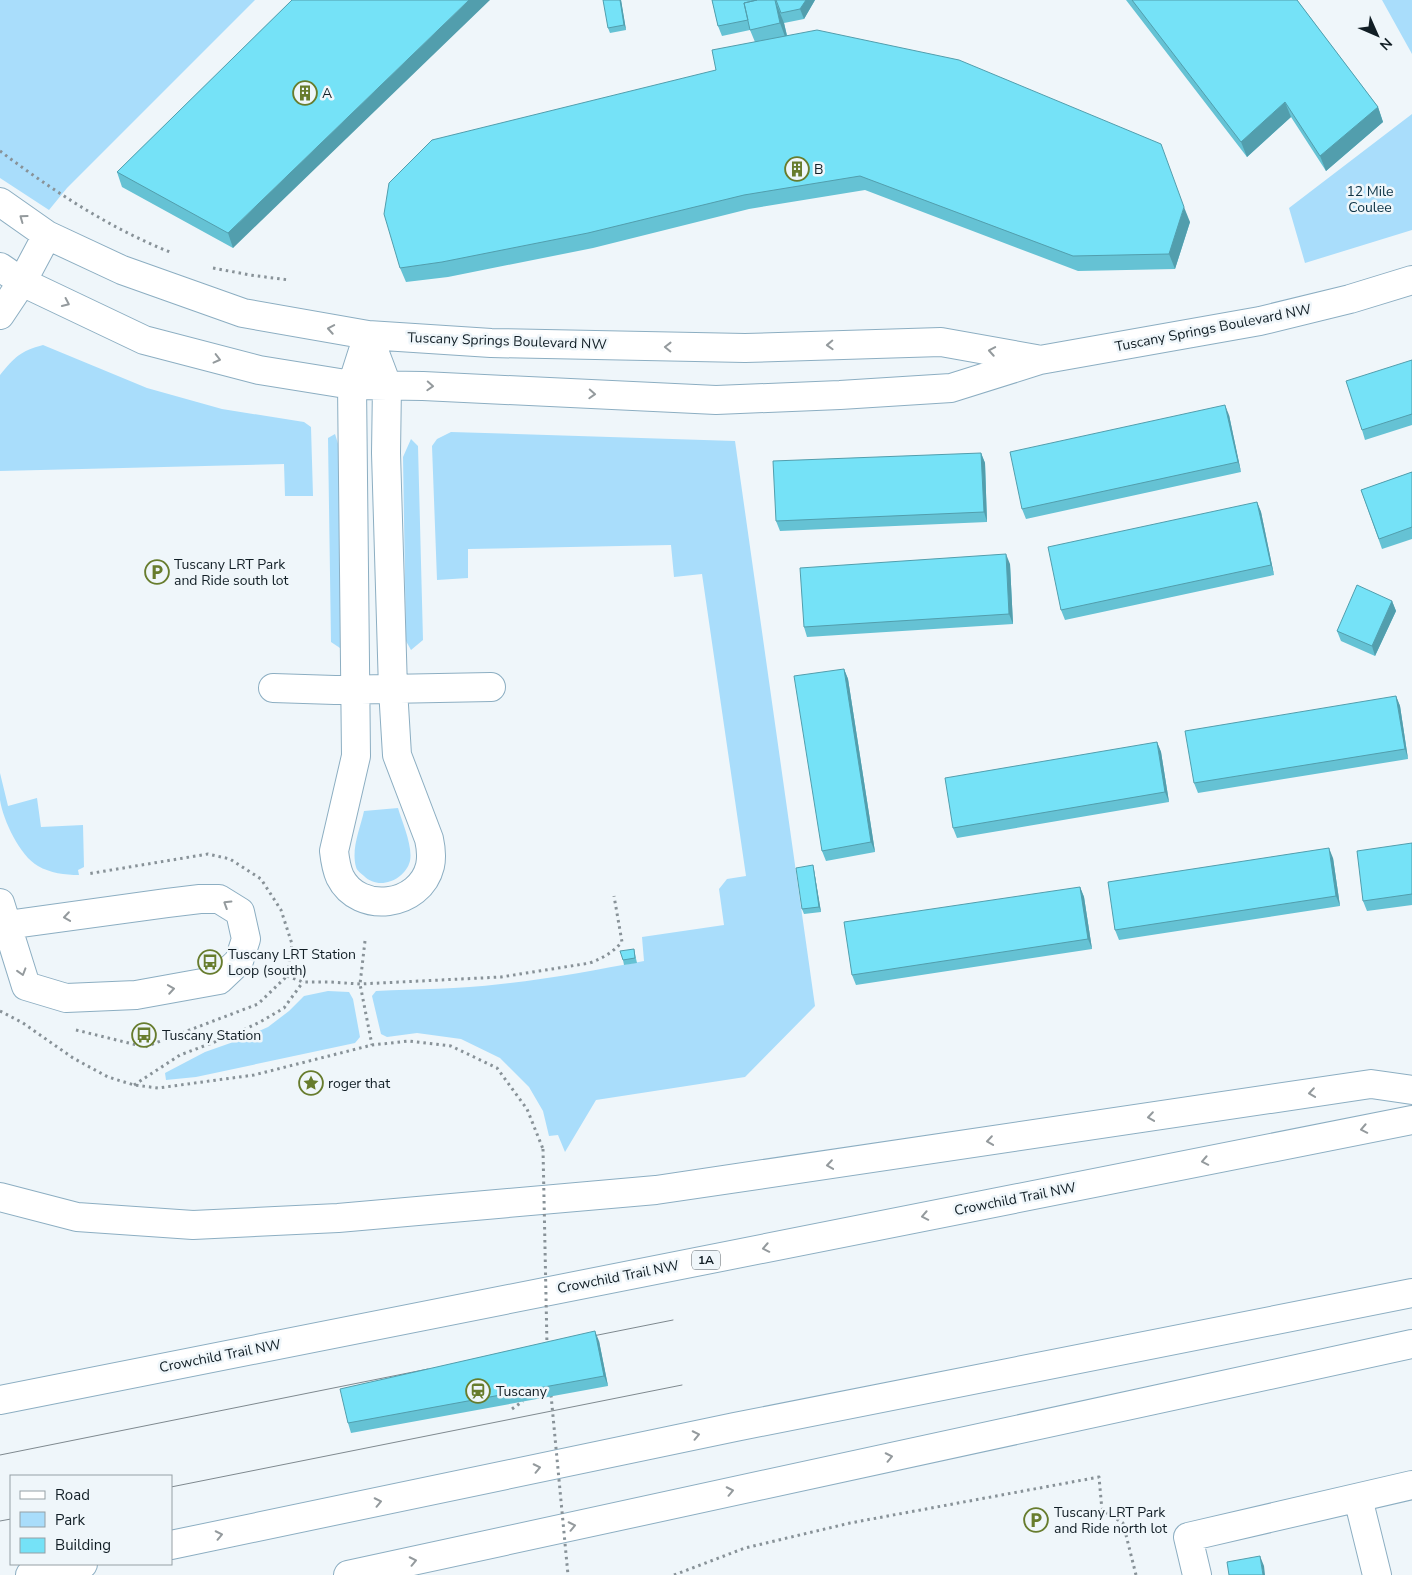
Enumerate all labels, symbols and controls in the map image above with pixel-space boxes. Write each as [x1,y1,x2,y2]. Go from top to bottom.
north arrow [1352,10,1402,60]
text: N [1375,33,1396,54]
building icon: A [292,80,318,106]
place label: A [322,84,332,103]
building icon: B [784,156,810,182]
place label: B [814,160,823,179]
park label: 12 Mile Coulee [1346,182,1394,217]
one-way arrow [19,215,29,224]
one-way arrow [61,297,70,307]
street label: Tuscany Springs Boulevard NW [1113,300,1313,356]
one-way arrow [327,324,336,334]
street label: Tuscany Springs Boulevard NW [407,328,608,354]
one-way arrow [826,340,834,351]
one-way arrow [664,341,672,352]
one-way arrow [988,346,996,356]
one-way arrow [213,353,222,364]
one-way arrow [426,381,434,392]
one-way arrow [588,389,596,400]
place label: Tuscany LRT Park and Ride south lot [174,555,289,590]
parking icon: Tuscany LRT Park and Ride south lot [144,559,170,585]
one-way arrow [224,901,233,910]
one-way arrow [63,911,72,921]
place label: Tuscany LRT Station Loop (south) [228,945,356,980]
bus stop icon: Tuscany LRT Station Loop (south) [197,949,223,975]
one-way arrow [16,967,26,975]
one-way arrow [167,984,176,994]
bus stop icon: Tuscany Station [131,1022,157,1048]
place label: Tuscany Station [162,1026,261,1045]
place icon: roger that [298,1070,324,1096]
place label: roger that [328,1074,390,1093]
one-way arrow [1307,1087,1315,1098]
one-way arrow [1147,1111,1155,1121]
one-way arrow [1360,1124,1369,1134]
one-way arrow [986,1135,995,1145]
one-way arrow [1200,1155,1209,1166]
one-way arrow [825,1159,834,1169]
street label: Crowchild Trail NW [952,1178,1078,1220]
one-way arrow [921,1211,930,1221]
one-way arrow [761,1242,770,1253]
road number: 1A [692,1250,720,1270]
street label: Crowchild Trail NW [555,1256,681,1298]
street label: Crowchild Trail NW [157,1335,283,1377]
station icon: Tuscany [465,1378,491,1404]
place label: Tuscany [496,1382,548,1401]
one-way arrow [692,1430,700,1441]
one-way arrow [885,1452,894,1463]
one-way arrow [533,1463,541,1474]
legend [10,1475,172,1565]
text: Road [55,1485,90,1505]
one-way arrow [726,1486,735,1497]
one-way arrow [374,1497,382,1508]
place label: Tuscany LRT Park and Ride north lot [1054,1503,1167,1538]
parking icon: Tuscany LRT Park and Ride north lot [1023,1507,1049,1533]
text: Park [55,1510,85,1530]
one-way arrow [567,1521,576,1532]
one-way arrow [215,1530,223,1541]
text: Building [55,1535,111,1555]
one-way arrow [408,1556,417,1567]

